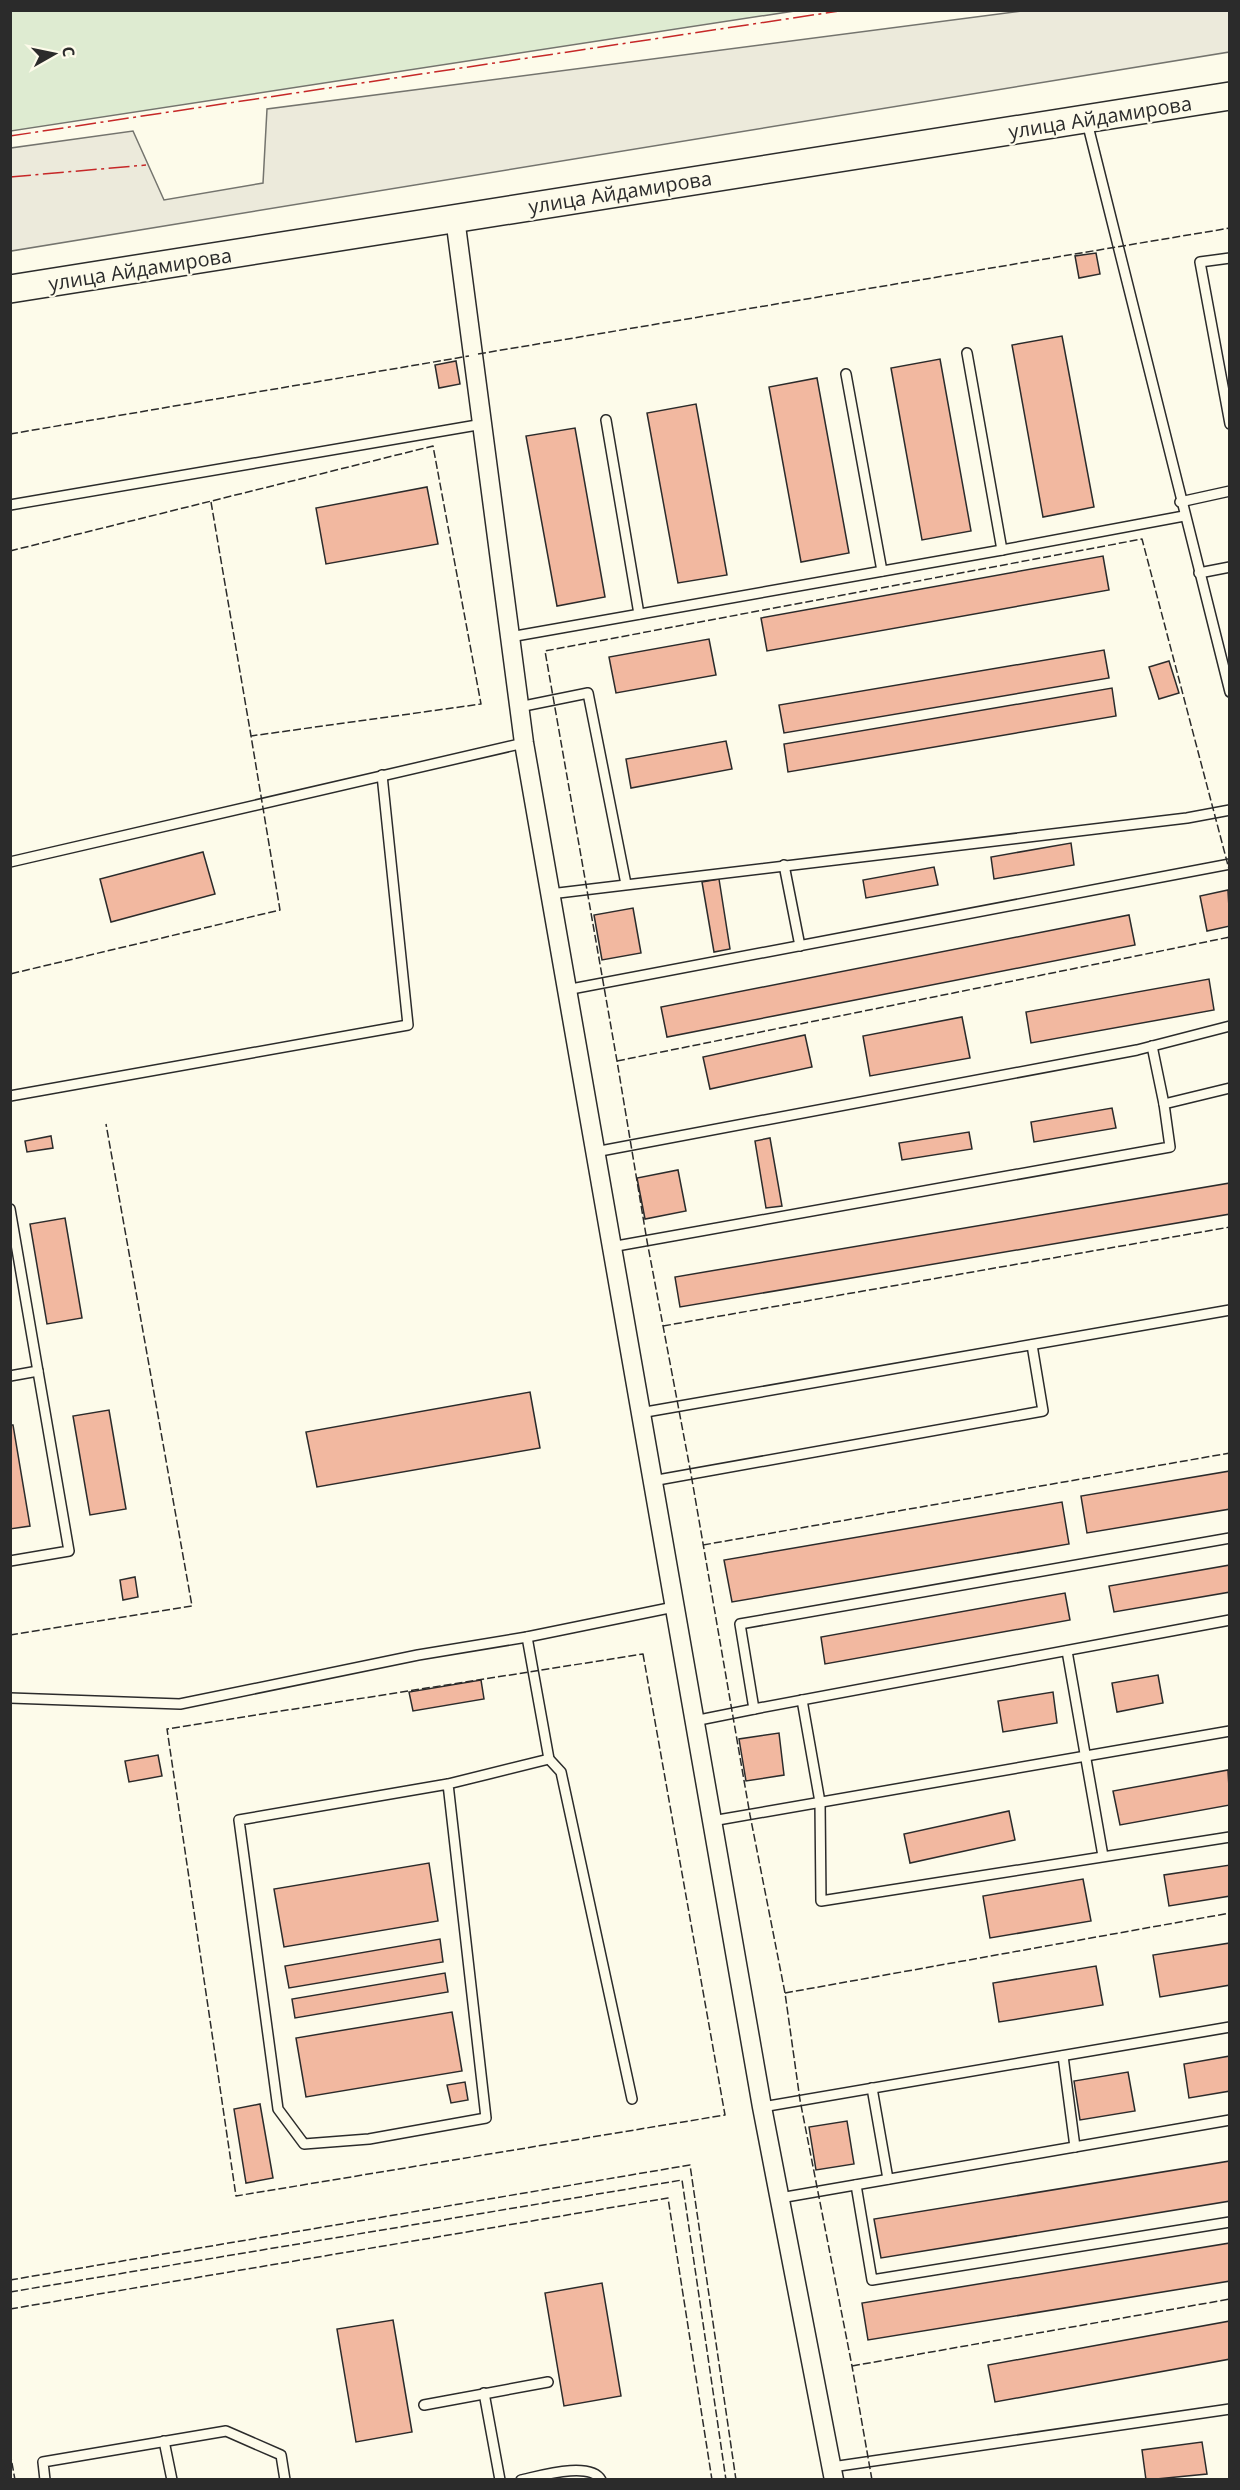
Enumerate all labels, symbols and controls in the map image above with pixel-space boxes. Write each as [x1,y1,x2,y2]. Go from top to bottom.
north arrow [24,24,84,84]
text: С [57,45,80,58]
street label: улица Айдамирова [1006,89,1194,145]
street label: улица Айдамирова [526,164,714,220]
street label: улица Айдамирова [46,241,234,297]

